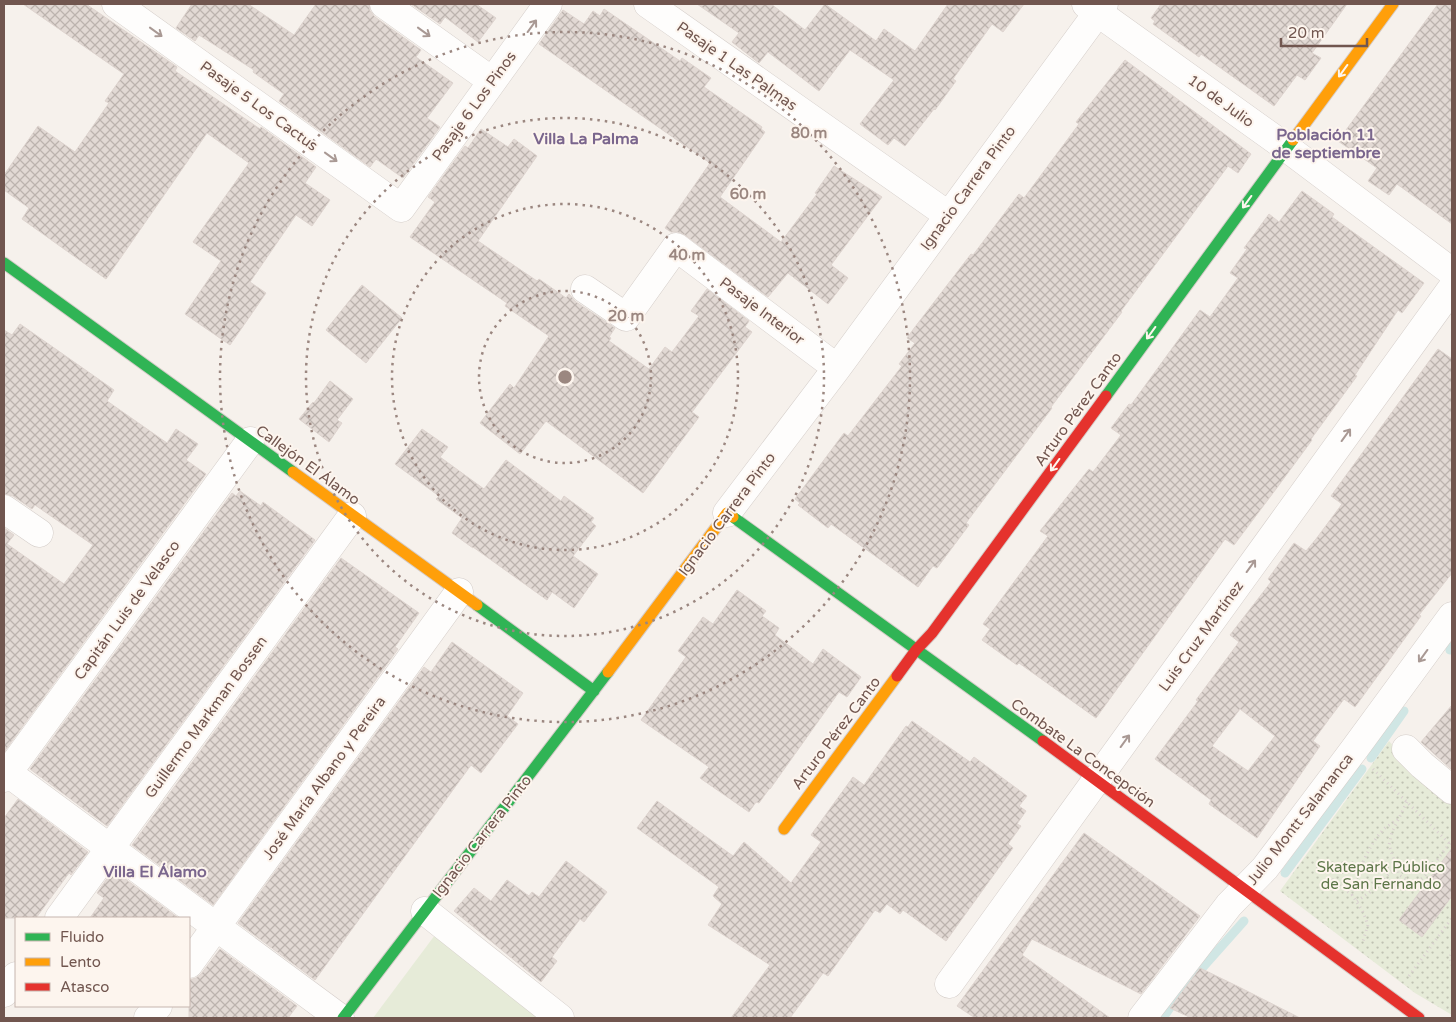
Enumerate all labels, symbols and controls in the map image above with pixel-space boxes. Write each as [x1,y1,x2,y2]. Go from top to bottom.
scale bar [1281,15,1367,47]
street label: Pasaje 1 Las Palmas [673,18,801,114]
one-way arrow [526,20,537,33]
text: 20 m [1288,24,1325,42]
one-way arrow [149,27,163,37]
one-way arrow [416,27,430,37]
street label: Pasaje 6 Los Pinos [428,48,520,164]
street label: Pasaje 5 Los Cactus [197,57,321,155]
one-way arrow [1338,64,1348,78]
street label: 10 de Julio [1184,71,1258,131]
street label: Ignacio Carrera Pinto [917,122,1019,254]
text: 80 m [791,124,827,142]
district label: Población 11 de septiembre [1272,125,1380,163]
district label: Villa La Palma [533,129,639,149]
one-way arrow [324,152,337,163]
text: 60 m [730,185,766,203]
one-way arrow [1242,195,1252,209]
text: 40 m [669,246,705,264]
street label: Pasaje Interior [716,273,808,349]
text: 20 m [608,307,644,325]
one-way arrow [1146,326,1156,340]
street label: Arturo Pérez Canto [1031,348,1125,470]
centre of rings [556,368,574,386]
street label: Callejón El Álamo [252,421,364,509]
one-way arrow [1341,428,1351,442]
street label: Ignacio Carrera Pinto [675,449,779,579]
one-way arrow [1050,458,1060,472]
street label: Capitán Luis de Velasco [70,537,184,683]
one-way arrow [1246,559,1256,573]
street label: Luis Cruz Martínez [1155,577,1247,695]
street label: Guillermo Markman Bossen [141,632,271,802]
one-way arrow [1418,649,1429,662]
street label: Arturo Pérez Canto [788,673,884,793]
street label: José María Albano y Pereira [259,693,389,863]
street label: Combate La Concepción [1007,695,1159,811]
one-way arrow [1120,734,1130,748]
street label: Julio Montt Salamanca [1243,750,1357,888]
street label: Ignacio Carrera Pinto [429,771,535,901]
park label: Skatepark Público de San Fernando [1317,858,1445,893]
district label: Villa El Álamo [103,862,207,882]
legend [15,917,190,1007]
text: Fluido [60,928,104,946]
text: Lento [60,953,101,971]
text: Atasco [60,978,109,996]

